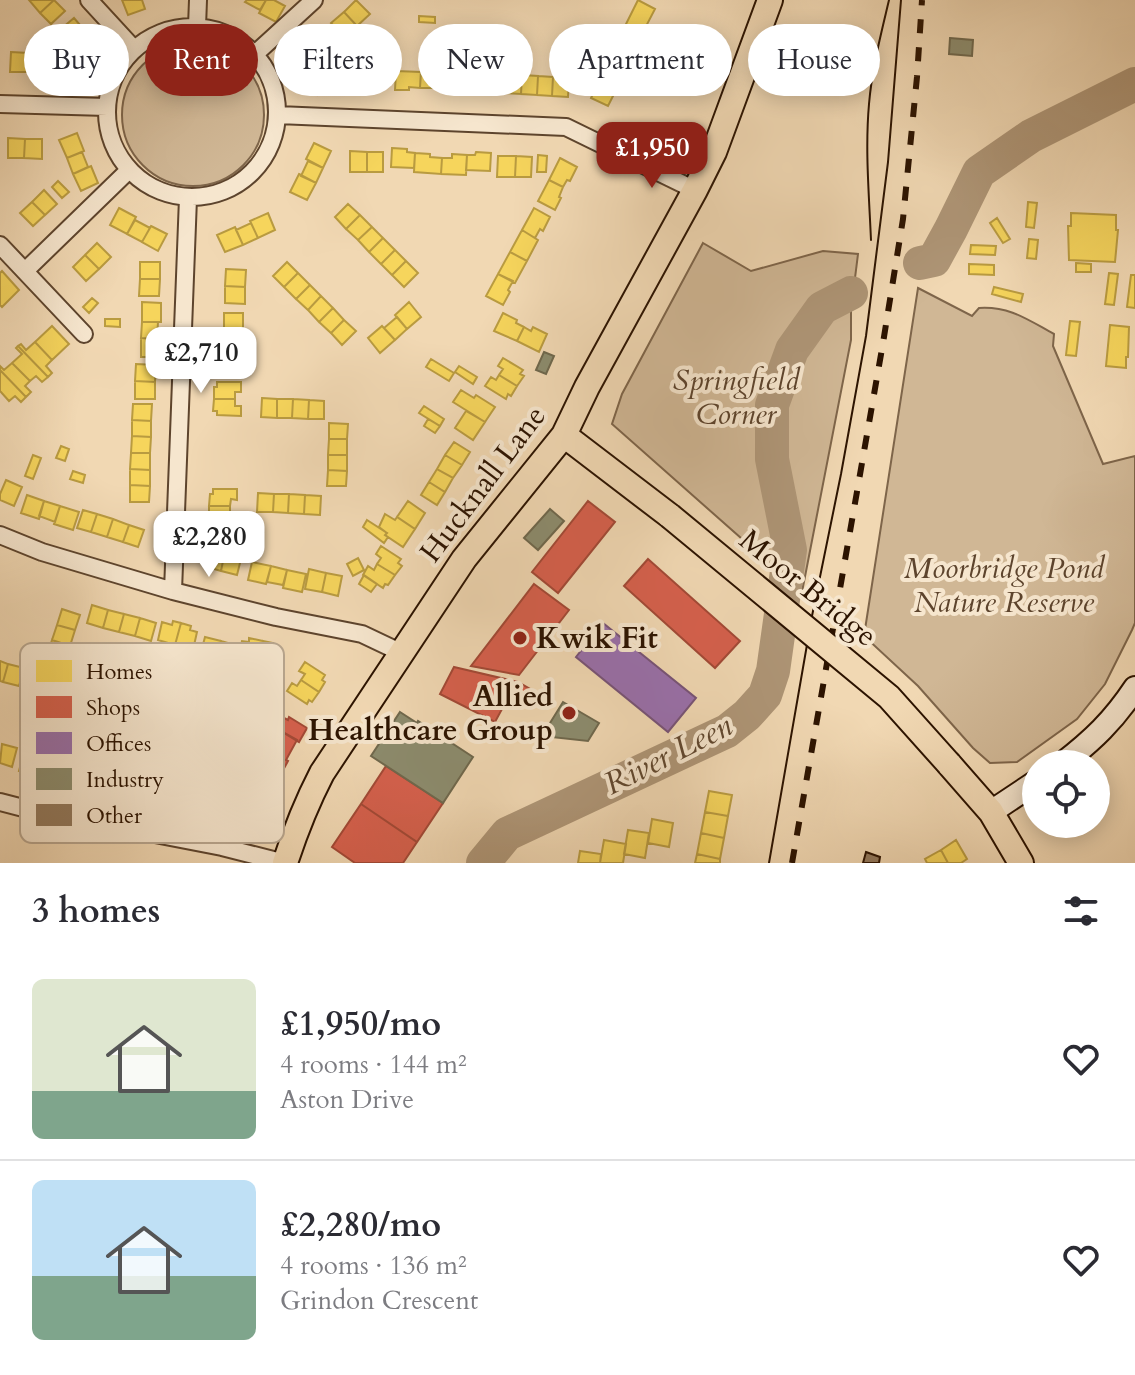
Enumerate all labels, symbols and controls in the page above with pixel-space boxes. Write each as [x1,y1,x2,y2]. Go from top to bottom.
chip: Buy [24,24,129,96]
chip: Rent [145,24,258,96]
chip: Filters [274,24,402,96]
chip: New [418,24,533,96]
chip: Apartment [549,24,732,96]
chip: House [748,24,880,96]
pin: £1,950 [587,122,717,190]
text: £1,950 [615,130,689,165]
pin: £2,710 [136,327,266,395]
text: £2,710 [164,335,238,370]
park label: Springfield Corner [673,360,801,435]
street label: Hucknall Lane [411,397,555,571]
pin: £2,280 [144,511,274,579]
text: £2,280 [172,519,246,554]
street label: Moor Bridge [731,520,885,656]
park label: Moorbridge Pond Nature Reserve [904,548,1106,623]
place label: Kwik Fit [536,618,658,659]
marker: Kwik Fit [511,629,529,647]
legend [20,643,284,843]
text: Homes [86,657,152,687]
place label: Allied Healthcare Group [308,676,553,751]
text: Shops [86,693,140,723]
marker: Allied Healthcare Group [560,704,578,722]
water label: River Leen [596,704,740,806]
text: Offices [86,729,151,759]
map controls [1022,750,1110,838]
button: locate [1022,750,1110,838]
text: Industry [86,765,164,795]
text: Other [86,801,143,831]
text: 3 homes [32,888,160,934]
icon: filters [1059,889,1103,933]
text: £1,950/mo [280,1001,441,1047]
icon: home [96,1011,192,1107]
icon: heart [1059,1037,1103,1081]
text: 4 rooms · 144 m² [280,1047,467,1082]
text: Aston Drive [280,1082,414,1117]
text: £2,280/mo [280,1202,441,1248]
icon: home [96,1212,192,1308]
icon: heart [1059,1238,1103,1282]
text: 4 rooms · 136 m² [280,1248,467,1283]
text: Grindon Crescent [280,1283,478,1318]

